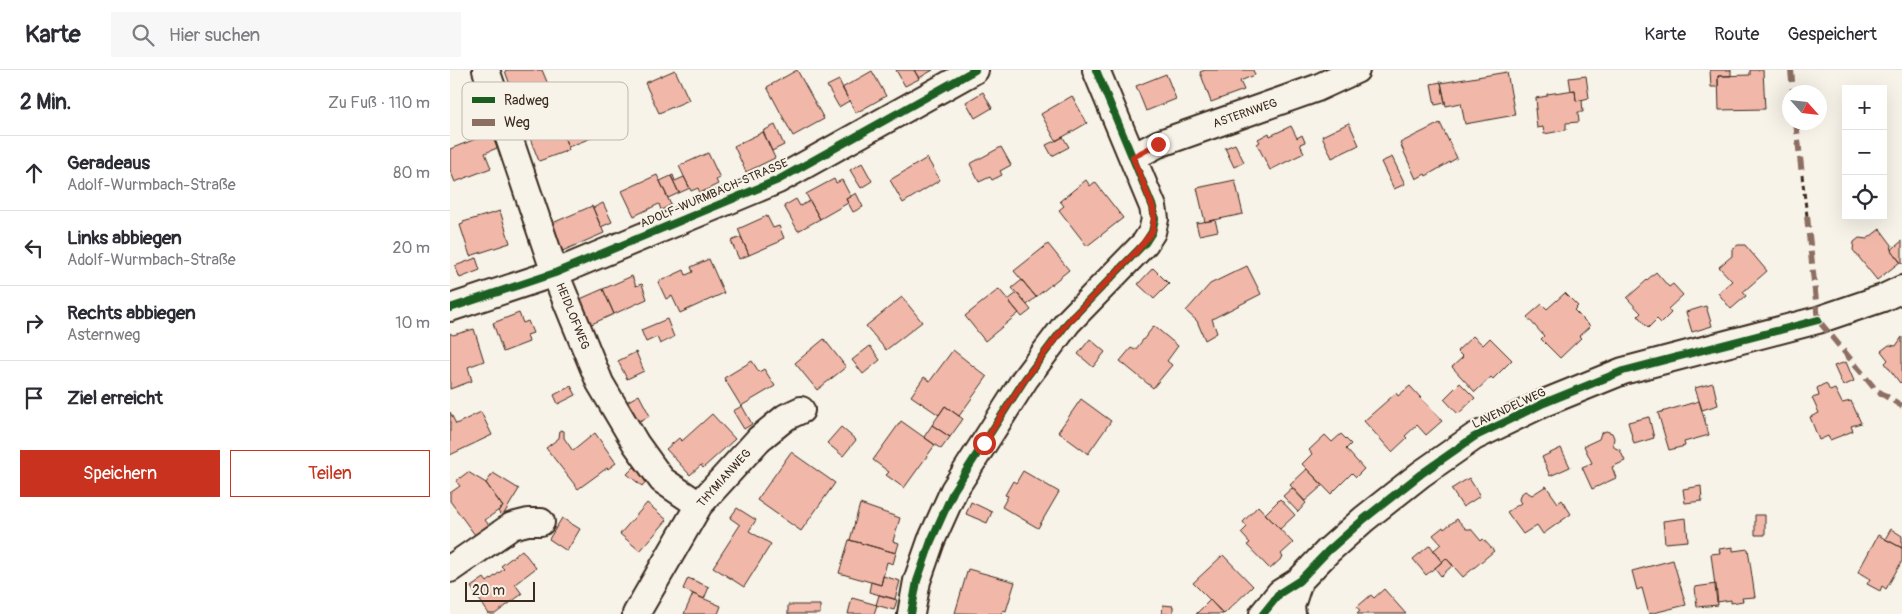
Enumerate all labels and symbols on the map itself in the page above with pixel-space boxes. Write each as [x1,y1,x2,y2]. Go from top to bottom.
legend [462,82,628,140]
north arrow [1782,85,1827,130]
text: Radweg [504,92,549,109]
street label: ASTERNWEG [1211,95,1279,132]
text: Weg [504,114,530,131]
route end [1147,133,1170,156]
street label: ADOLF-WURMBACH-STRASSE [638,155,790,231]
street label: HEIDLOFWEG [552,281,593,352]
street label: LAVENDELWEG [1470,385,1549,432]
route start [973,432,996,455]
street label: THYMIANWEG [694,446,755,511]
scale bar [465,579,535,602]

